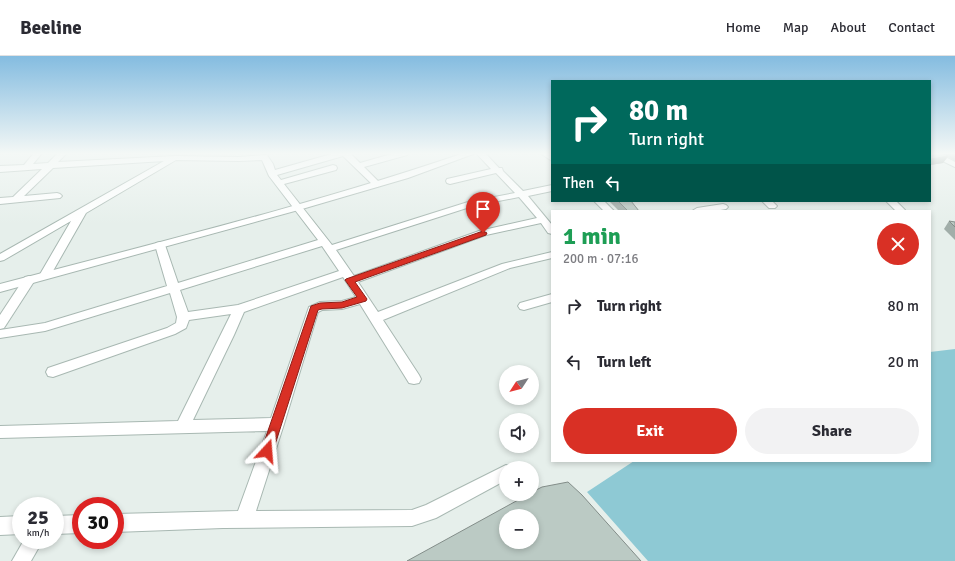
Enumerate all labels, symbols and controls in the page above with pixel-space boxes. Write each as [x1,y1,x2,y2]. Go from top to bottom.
text: Beeline [20,16,82,40]
text: Home [726,19,761,36]
text: Map [783,19,808,36]
text: About [830,19,866,36]
text: Contact [888,19,935,36]
text: 80 m [629,94,688,128]
icon: right [563,96,615,148]
text: Turn right [629,128,704,150]
icon: left [602,172,624,194]
text: Then [563,174,594,192]
pin [466,192,500,233]
icon: arrive [472,198,494,220]
text: 1 min [563,221,621,251]
button: close [877,223,919,265]
text: 200 m · 07:16 [563,251,639,267]
icon: right [563,295,585,317]
text: Turn right [597,297,662,315]
text: 80 m [888,297,919,315]
icon: left [563,351,585,373]
text: Turn left [597,353,651,371]
text: 20 m [888,353,919,371]
north arrow [499,365,539,405]
map controls [499,365,539,549]
button: Exit [563,408,737,454]
button: Share [745,408,919,454]
button: sound [499,413,539,453]
position arrow [246,430,288,472]
button: + [499,461,539,501]
speed limit sign: 30 [72,497,124,549]
text: 25 [27,505,49,530]
button: − [499,509,539,549]
text: km/h [27,527,49,539]

